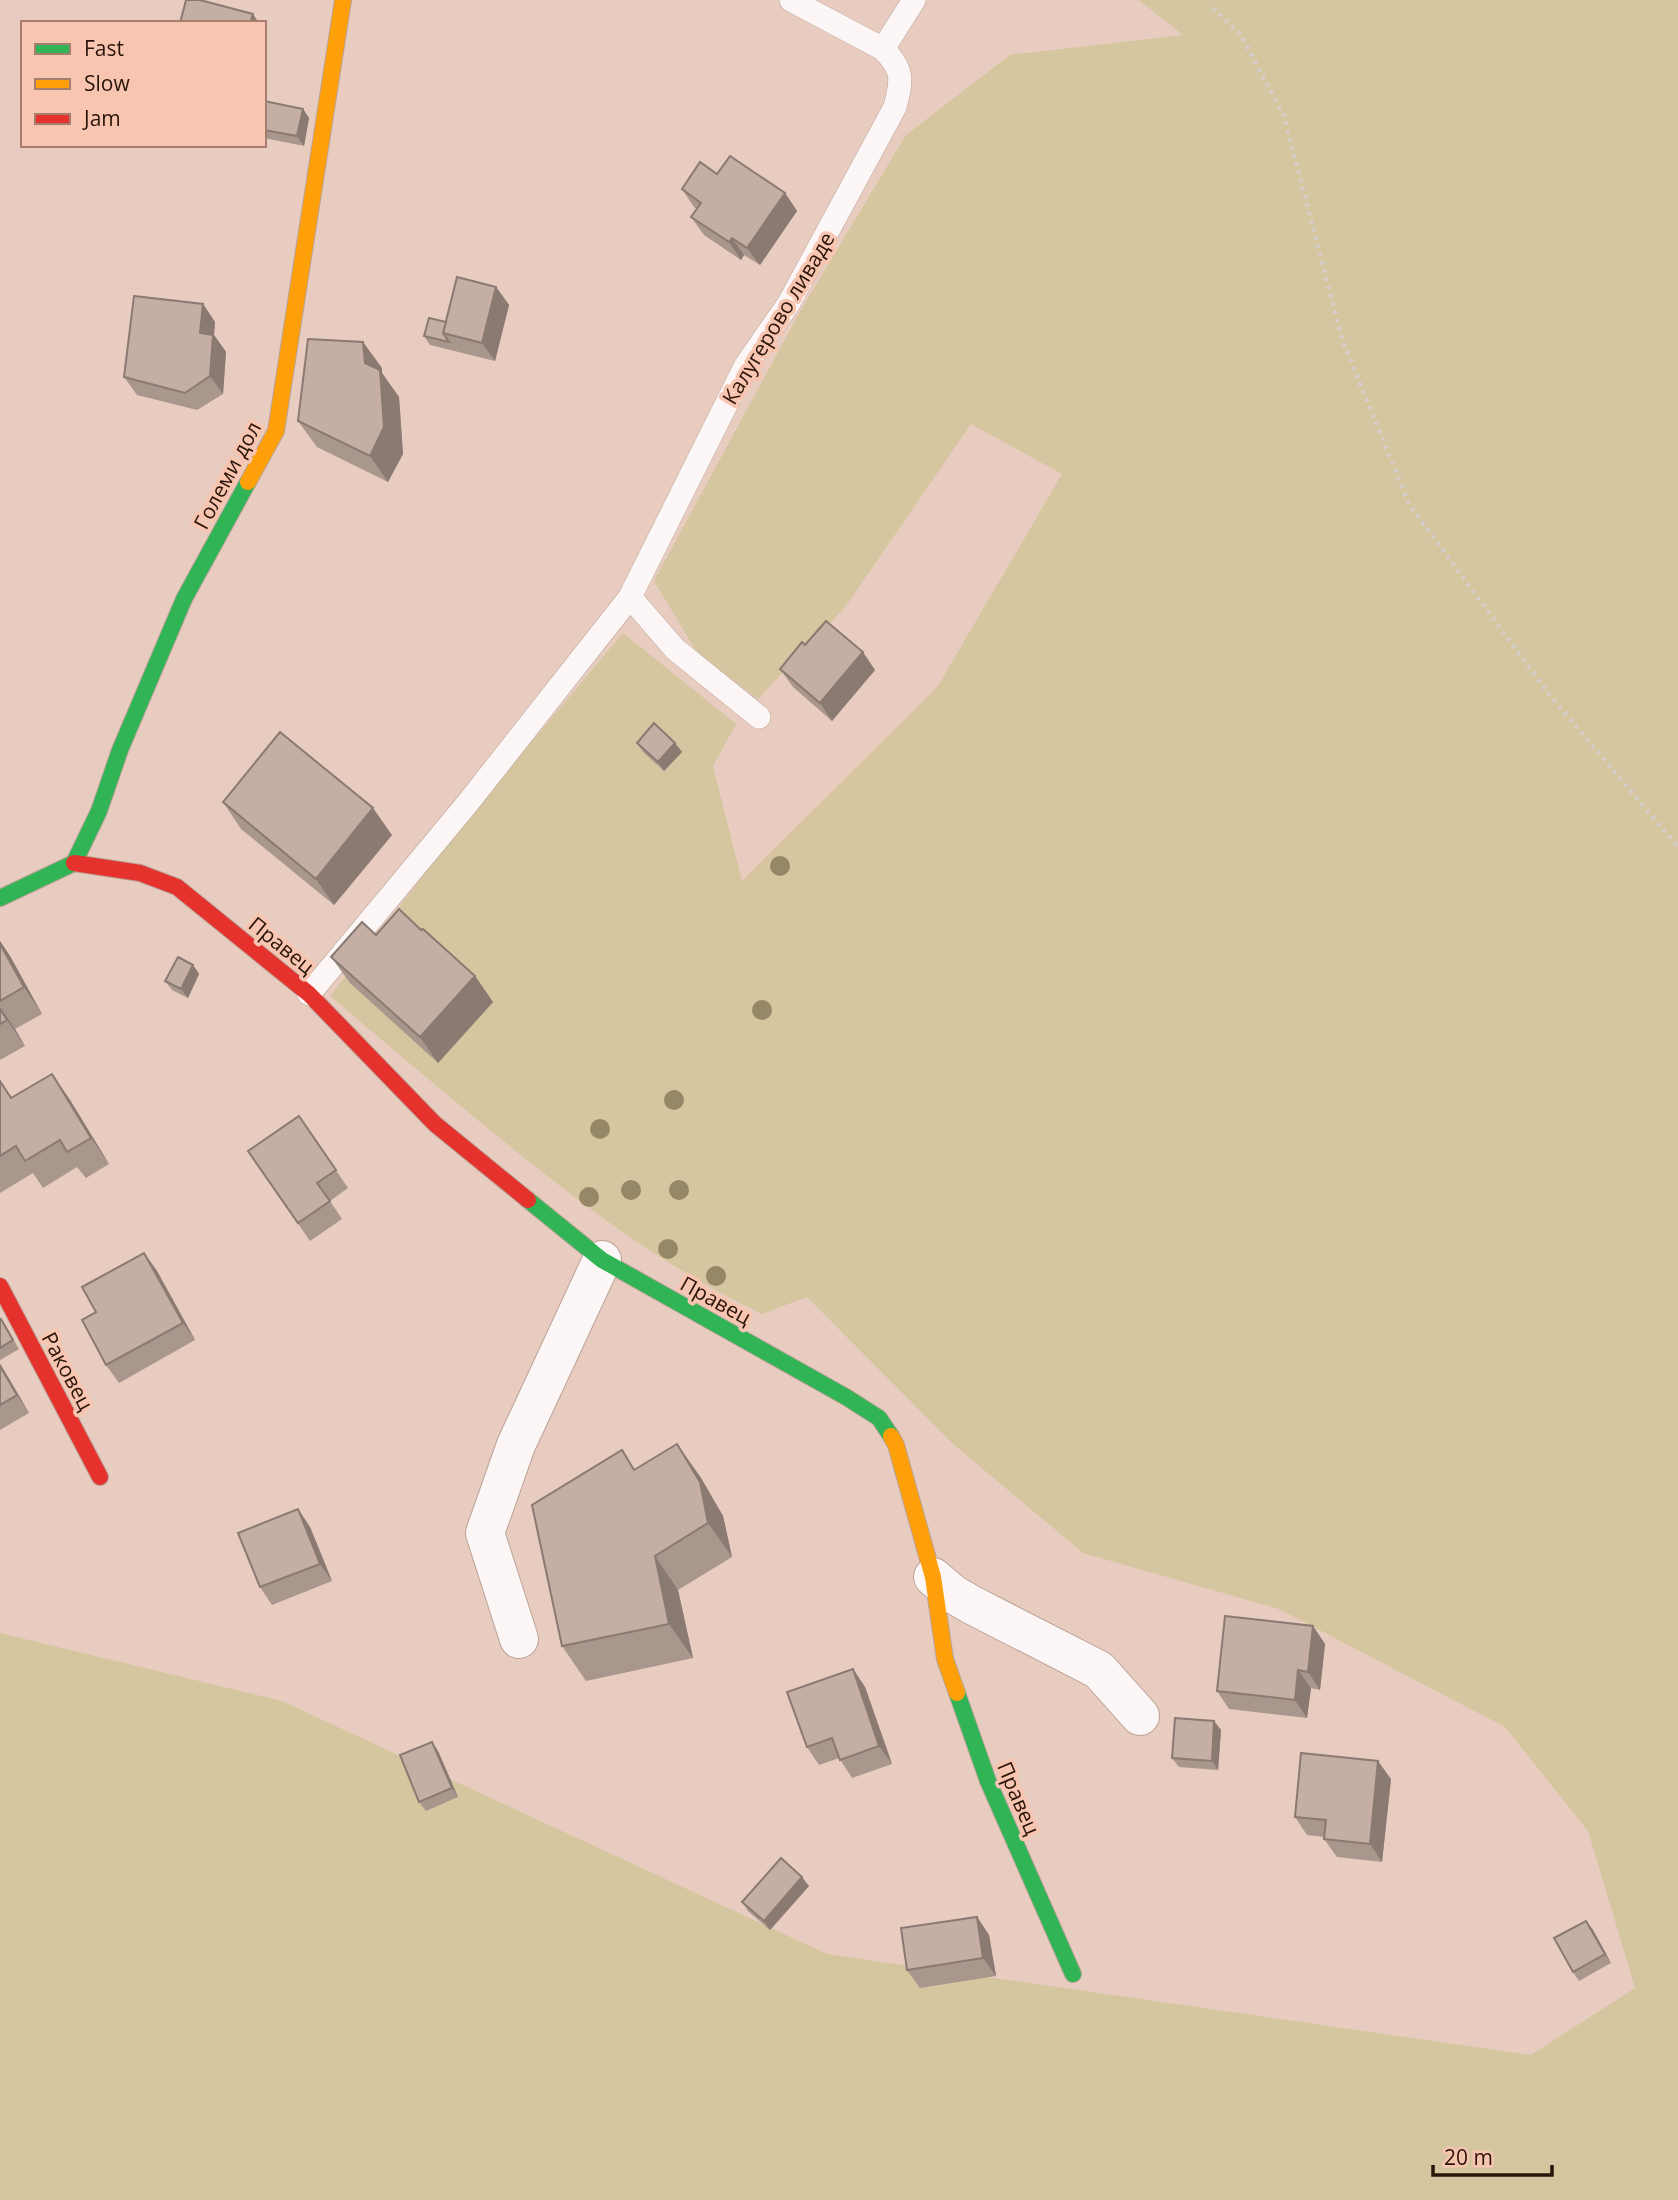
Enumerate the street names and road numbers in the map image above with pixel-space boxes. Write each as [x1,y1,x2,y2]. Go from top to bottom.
street label: Калугерово ливаде [715,227,841,409]
street label: Големи дол [187,416,267,534]
street label: Правец [243,910,321,980]
street label: Правец [676,1269,756,1331]
street label: Раковец [36,1327,100,1415]
street label: Правец [991,1757,1047,1839]

